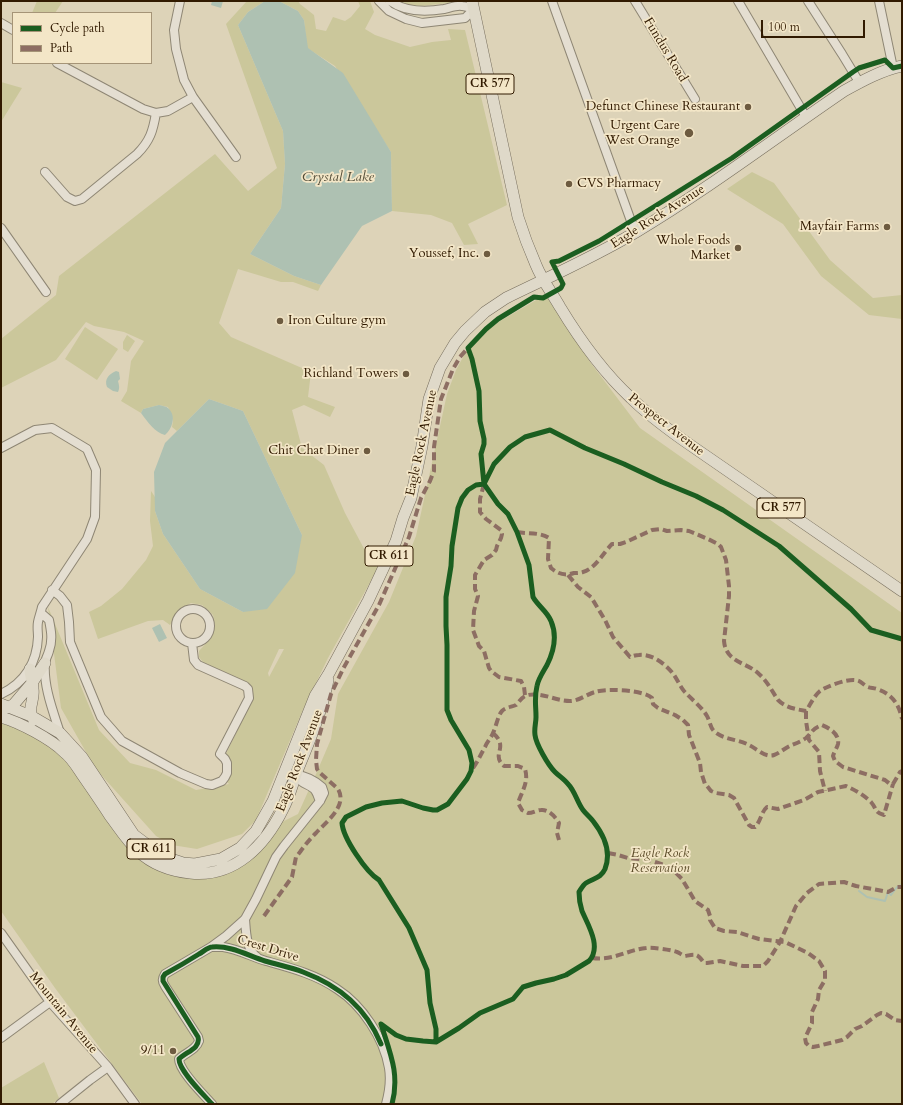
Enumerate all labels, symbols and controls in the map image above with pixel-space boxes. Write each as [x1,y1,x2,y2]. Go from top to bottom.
legend [12,12,152,64]
scale bar [763,12,867,38]
street label: Fundus Road [640,15,690,85]
text: 100 m [768,19,800,35]
text: Cycle path [50,20,105,36]
text: Path [50,40,73,56]
road number: CR 577 [466,74,514,94]
place label: Defunct Chinese Restaurant [586,99,740,115]
marker: Defunct Chinese Restaurant [743,102,753,112]
place label: Urgent Care West Orange [606,118,680,149]
marker: Urgent Care West Orange [683,127,695,139]
water label: Crystal Lake [302,170,374,186]
place label: CVS Pharmacy [577,176,661,192]
marker: CVS Pharmacy [564,179,574,189]
street label: Eagle Rock Avenue [608,182,708,252]
place label: Mayfair Farms [800,219,879,235]
marker: Mayfair Farms [882,222,892,232]
place label: Whole Foods Market [656,233,730,264]
marker: Whole Foods Market [733,243,743,253]
place label: Youssef, Inc. [409,246,479,262]
marker: Youssef, Inc. [482,249,492,259]
place label: Iron Culture gym [288,313,386,329]
marker: Iron Culture gym [275,316,285,326]
place label: Richland Towers [304,366,398,382]
marker: Richland Towers [401,369,411,379]
street label: Eagle Rock Avenue [403,388,441,498]
street label: Prospect Avenue [625,390,707,460]
place label: Chit Chat Diner [268,443,359,459]
marker: Chit Chat Diner [362,446,372,456]
road number: CR 577 [757,498,805,518]
road number: CR 611 [365,546,413,566]
street label: Eagle Rock Avenue [273,708,327,814]
road number: CR 611 [127,839,175,859]
park label: Eagle Rock Reservation [631,846,689,877]
street label: Crest Drive [235,932,301,966]
street label: Mountain Avenue [25,969,101,1057]
place label: 9/11 [141,1043,165,1059]
marker: 9/11 [168,1046,178,1056]

